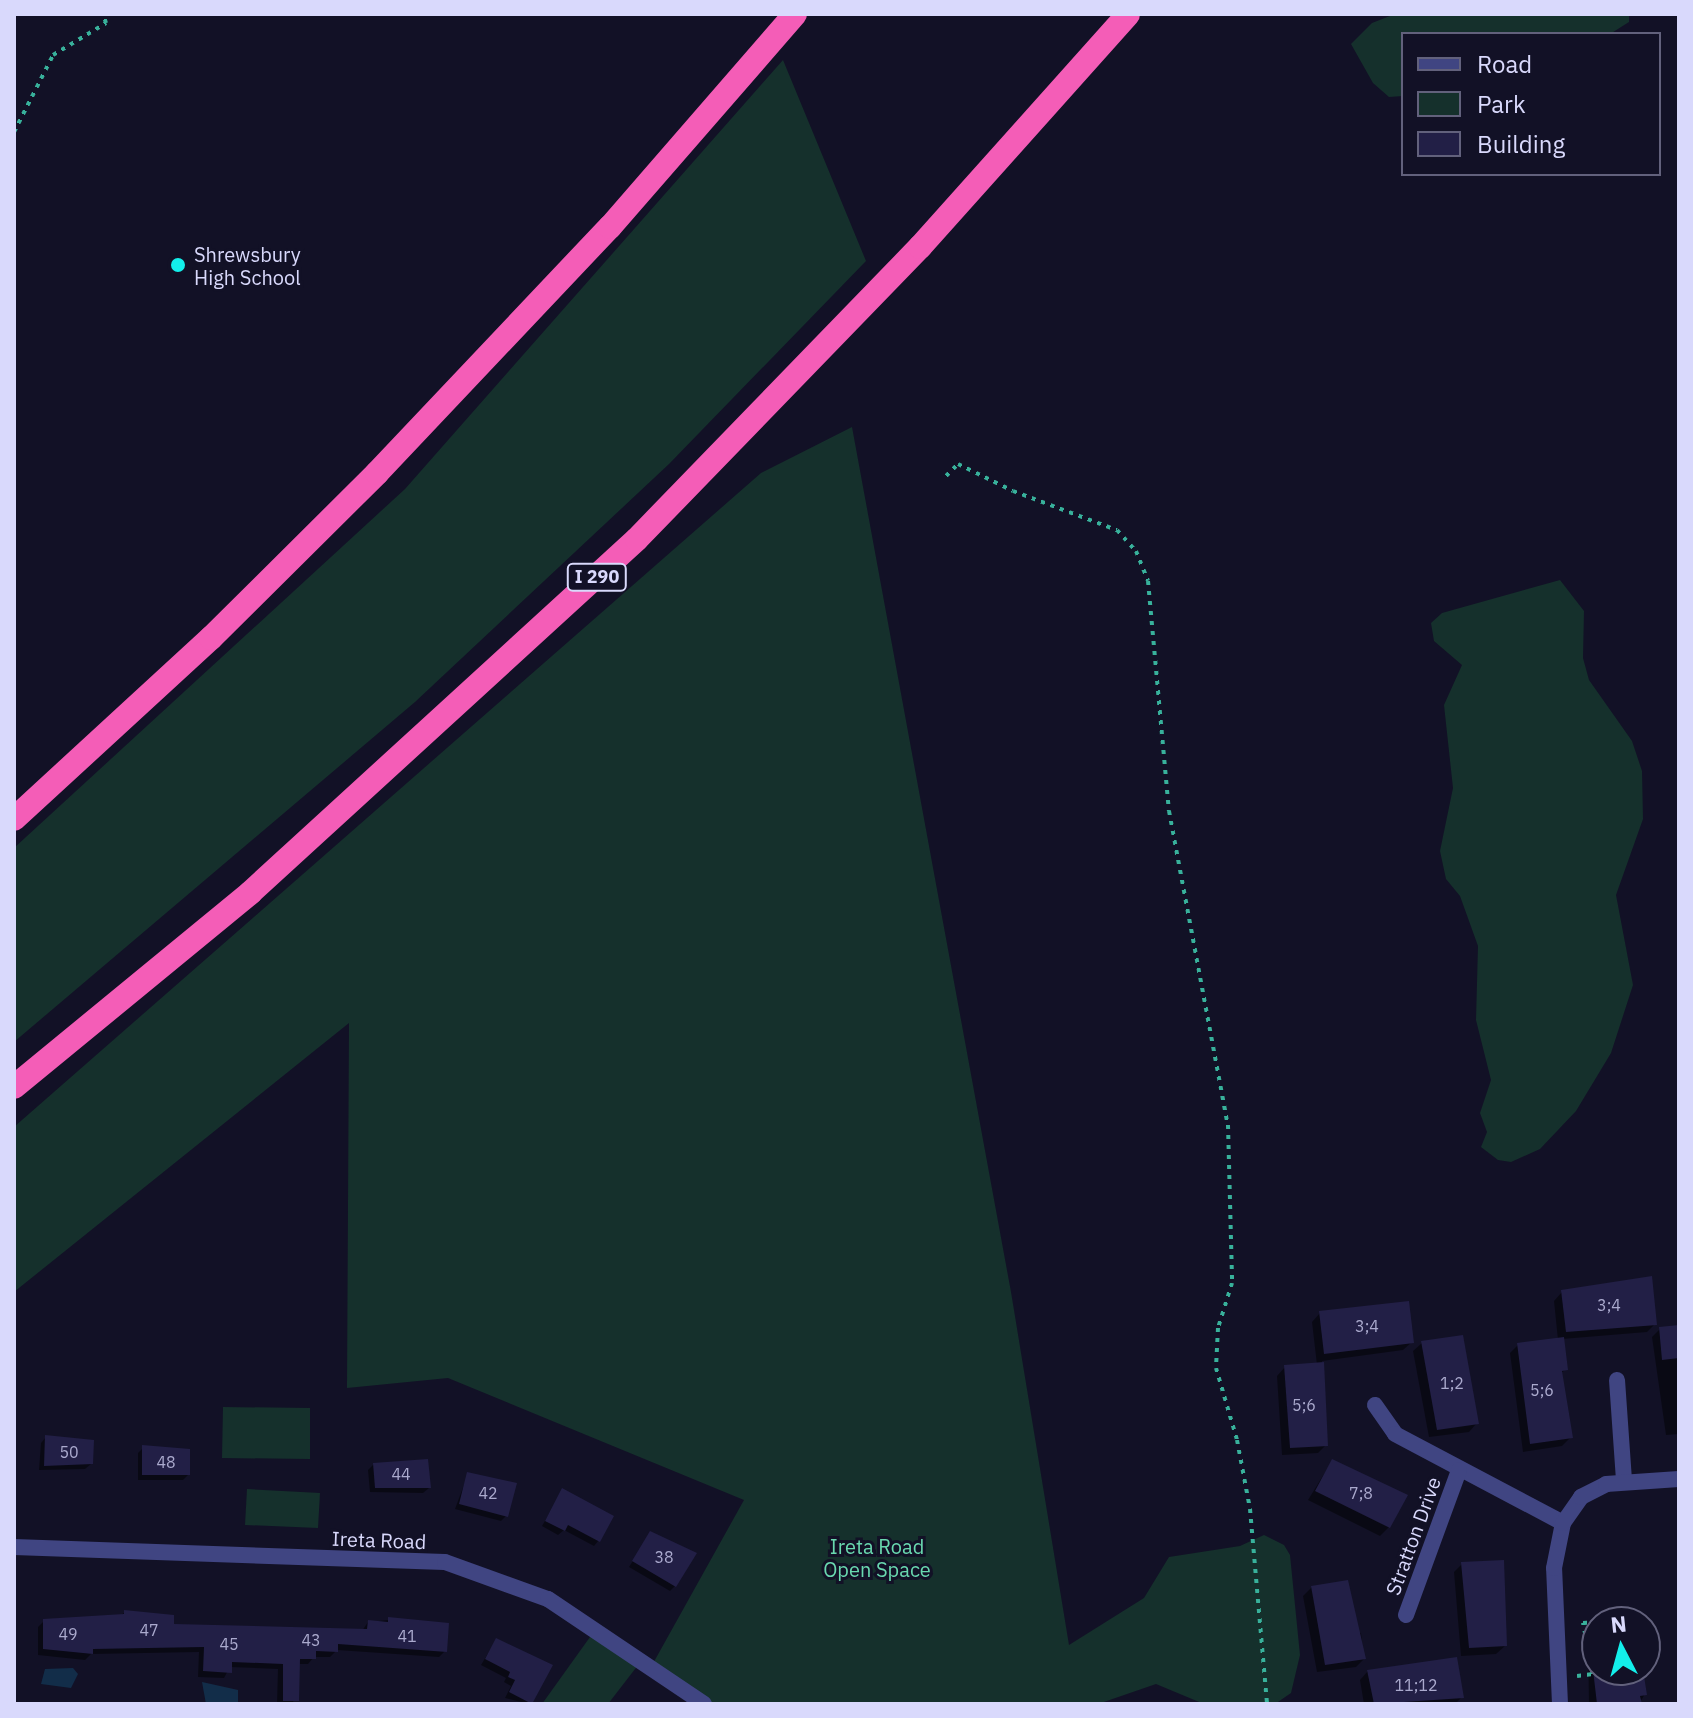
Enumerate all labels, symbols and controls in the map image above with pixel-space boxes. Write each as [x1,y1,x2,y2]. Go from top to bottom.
legend [1401,32,1661,176]
text: Road [1477,48,1532,80]
text: Park [1477,88,1526,120]
text: Building [1477,128,1565,160]
place label: Shrewsbury High School [194,242,301,289]
marker: Shrewsbury High School [169,256,187,274]
road number: I 290 [565,563,629,591]
house number: 3;4 [1597,1295,1621,1315]
house number: 3;4 [1355,1316,1379,1336]
house number: 1;2 [1440,1373,1464,1393]
house number: 5;6 [1530,1380,1554,1400]
house number: 5;6 [1292,1395,1316,1415]
house number: 50 [59,1442,79,1462]
house number: 48 [156,1452,176,1472]
house number: 44 [391,1464,411,1484]
street label: Stratton Drive [1381,1474,1445,1598]
house number: 42 [478,1483,498,1503]
house number: 7;8 [1349,1483,1373,1503]
street label: Ireta Road [331,1526,427,1554]
park label: Ireta Road Open Space [823,1534,931,1581]
house number: 38 [654,1547,674,1567]
north arrow [1581,1606,1661,1686]
text: N [1609,1608,1628,1639]
house number: 47 [139,1620,159,1640]
house number: 49 [58,1624,78,1644]
house number: 41 [397,1626,417,1646]
house number: 43 [301,1630,321,1650]
house number: 45 [219,1634,239,1654]
house number: 11;12 [1394,1675,1438,1695]

